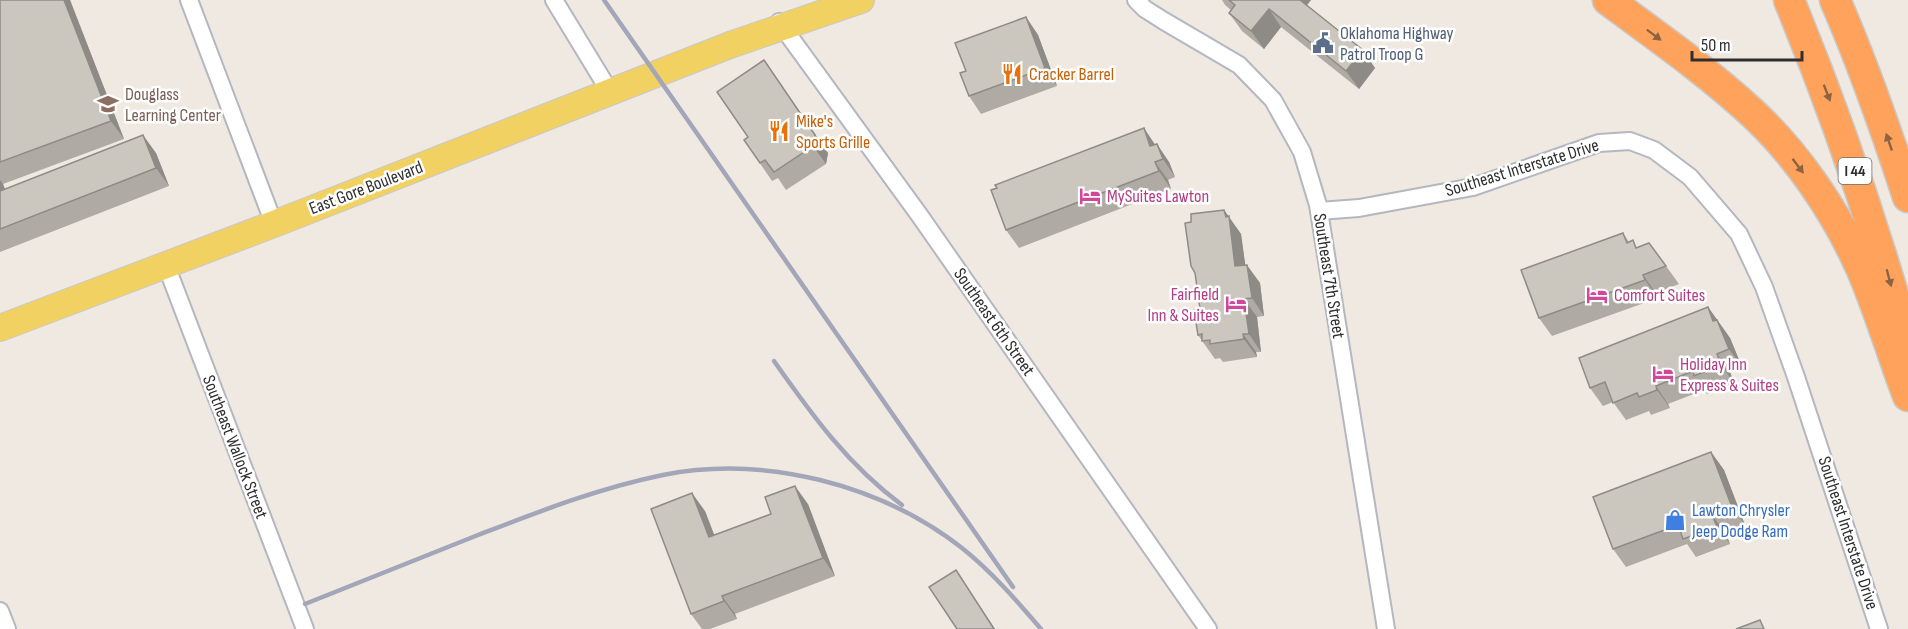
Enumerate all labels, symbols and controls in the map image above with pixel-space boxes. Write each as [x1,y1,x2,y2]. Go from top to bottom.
place label: Oklahoma Highway Patrol Troop G [1340,23,1454,65]
scale bar [1692,24,1802,62]
one-way arrow [1646,29,1662,41]
public building icon: Oklahoma Highway Patrol Troop G [1311,31,1335,55]
text: 50 m [1701,35,1731,56]
restaurant icon: Cracker Barrel [1000,62,1024,86]
place label: Cracker Barrel [1029,64,1114,85]
place label: Douglass Learning Center [125,84,221,126]
one-way arrow [1823,84,1832,102]
school or university icon: Douglass Learning Center [96,92,120,116]
place label: Mike's Sports Grille [796,111,870,153]
restaurant icon: Mike's Sports Grille [767,119,791,143]
one-way arrow [1884,132,1894,150]
street label: Southeast Interstate Drive [1443,135,1601,201]
street label: East Gore Boulevard [306,157,426,219]
one-way arrow [1792,157,1804,173]
road number: I 44 [1838,158,1872,184]
hotel icon: MySuites Lawton [1078,184,1102,208]
place label: MySuites Lawton [1107,186,1209,207]
street label: Southeast 7th Street [1309,212,1349,340]
street label: Southeast 6th Street [949,264,1039,380]
one-way arrow [1885,269,1894,287]
hotel icon: Comfort Suites [1585,283,1609,307]
place label: Fairfield Inn & Suites [1148,284,1219,326]
place label: Comfort Suites [1614,285,1705,306]
hotel icon: Fairfield Inn & Suites [1224,292,1248,316]
place label: Holiday Inn Express & Suites [1680,354,1779,396]
hotel icon: Holiday Inn Express & Suites [1651,362,1675,386]
street label: Southeast Wallock Street [198,372,272,522]
street label: Southeast Interstate Drive [1813,454,1883,612]
place label: Lawton Chrysler Jeep Dodge Ram [1691,500,1790,542]
shop icon: Lawton Chrysler Jeep Dodge Ram [1663,508,1687,532]

